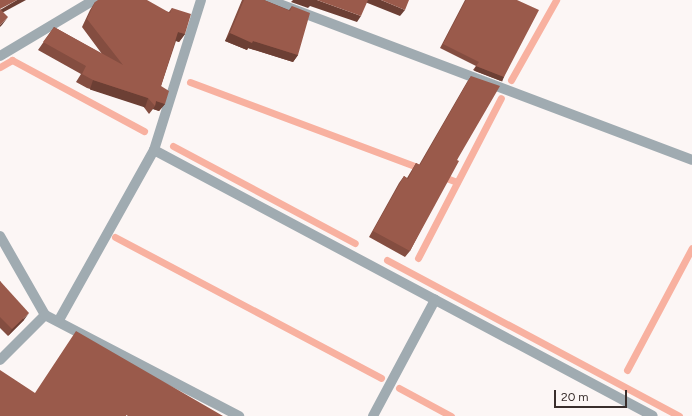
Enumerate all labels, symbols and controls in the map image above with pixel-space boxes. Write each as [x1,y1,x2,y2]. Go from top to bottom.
scale bar [556,382,629,408]
text: 20 m [561,390,589,404]

